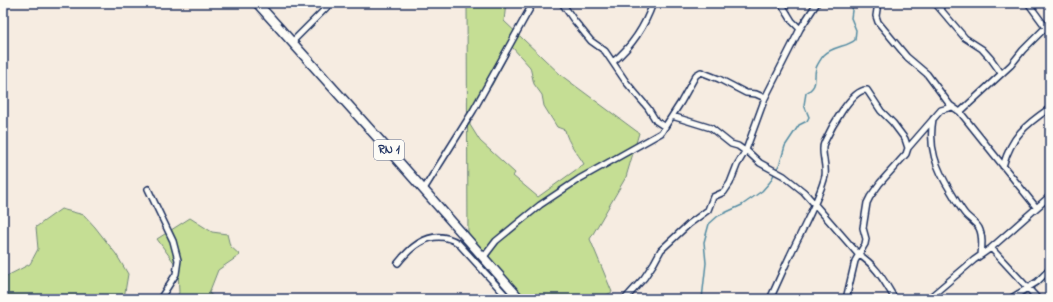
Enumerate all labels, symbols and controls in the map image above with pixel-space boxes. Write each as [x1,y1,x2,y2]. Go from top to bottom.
road number: RN 1 [374,140,404,160]

